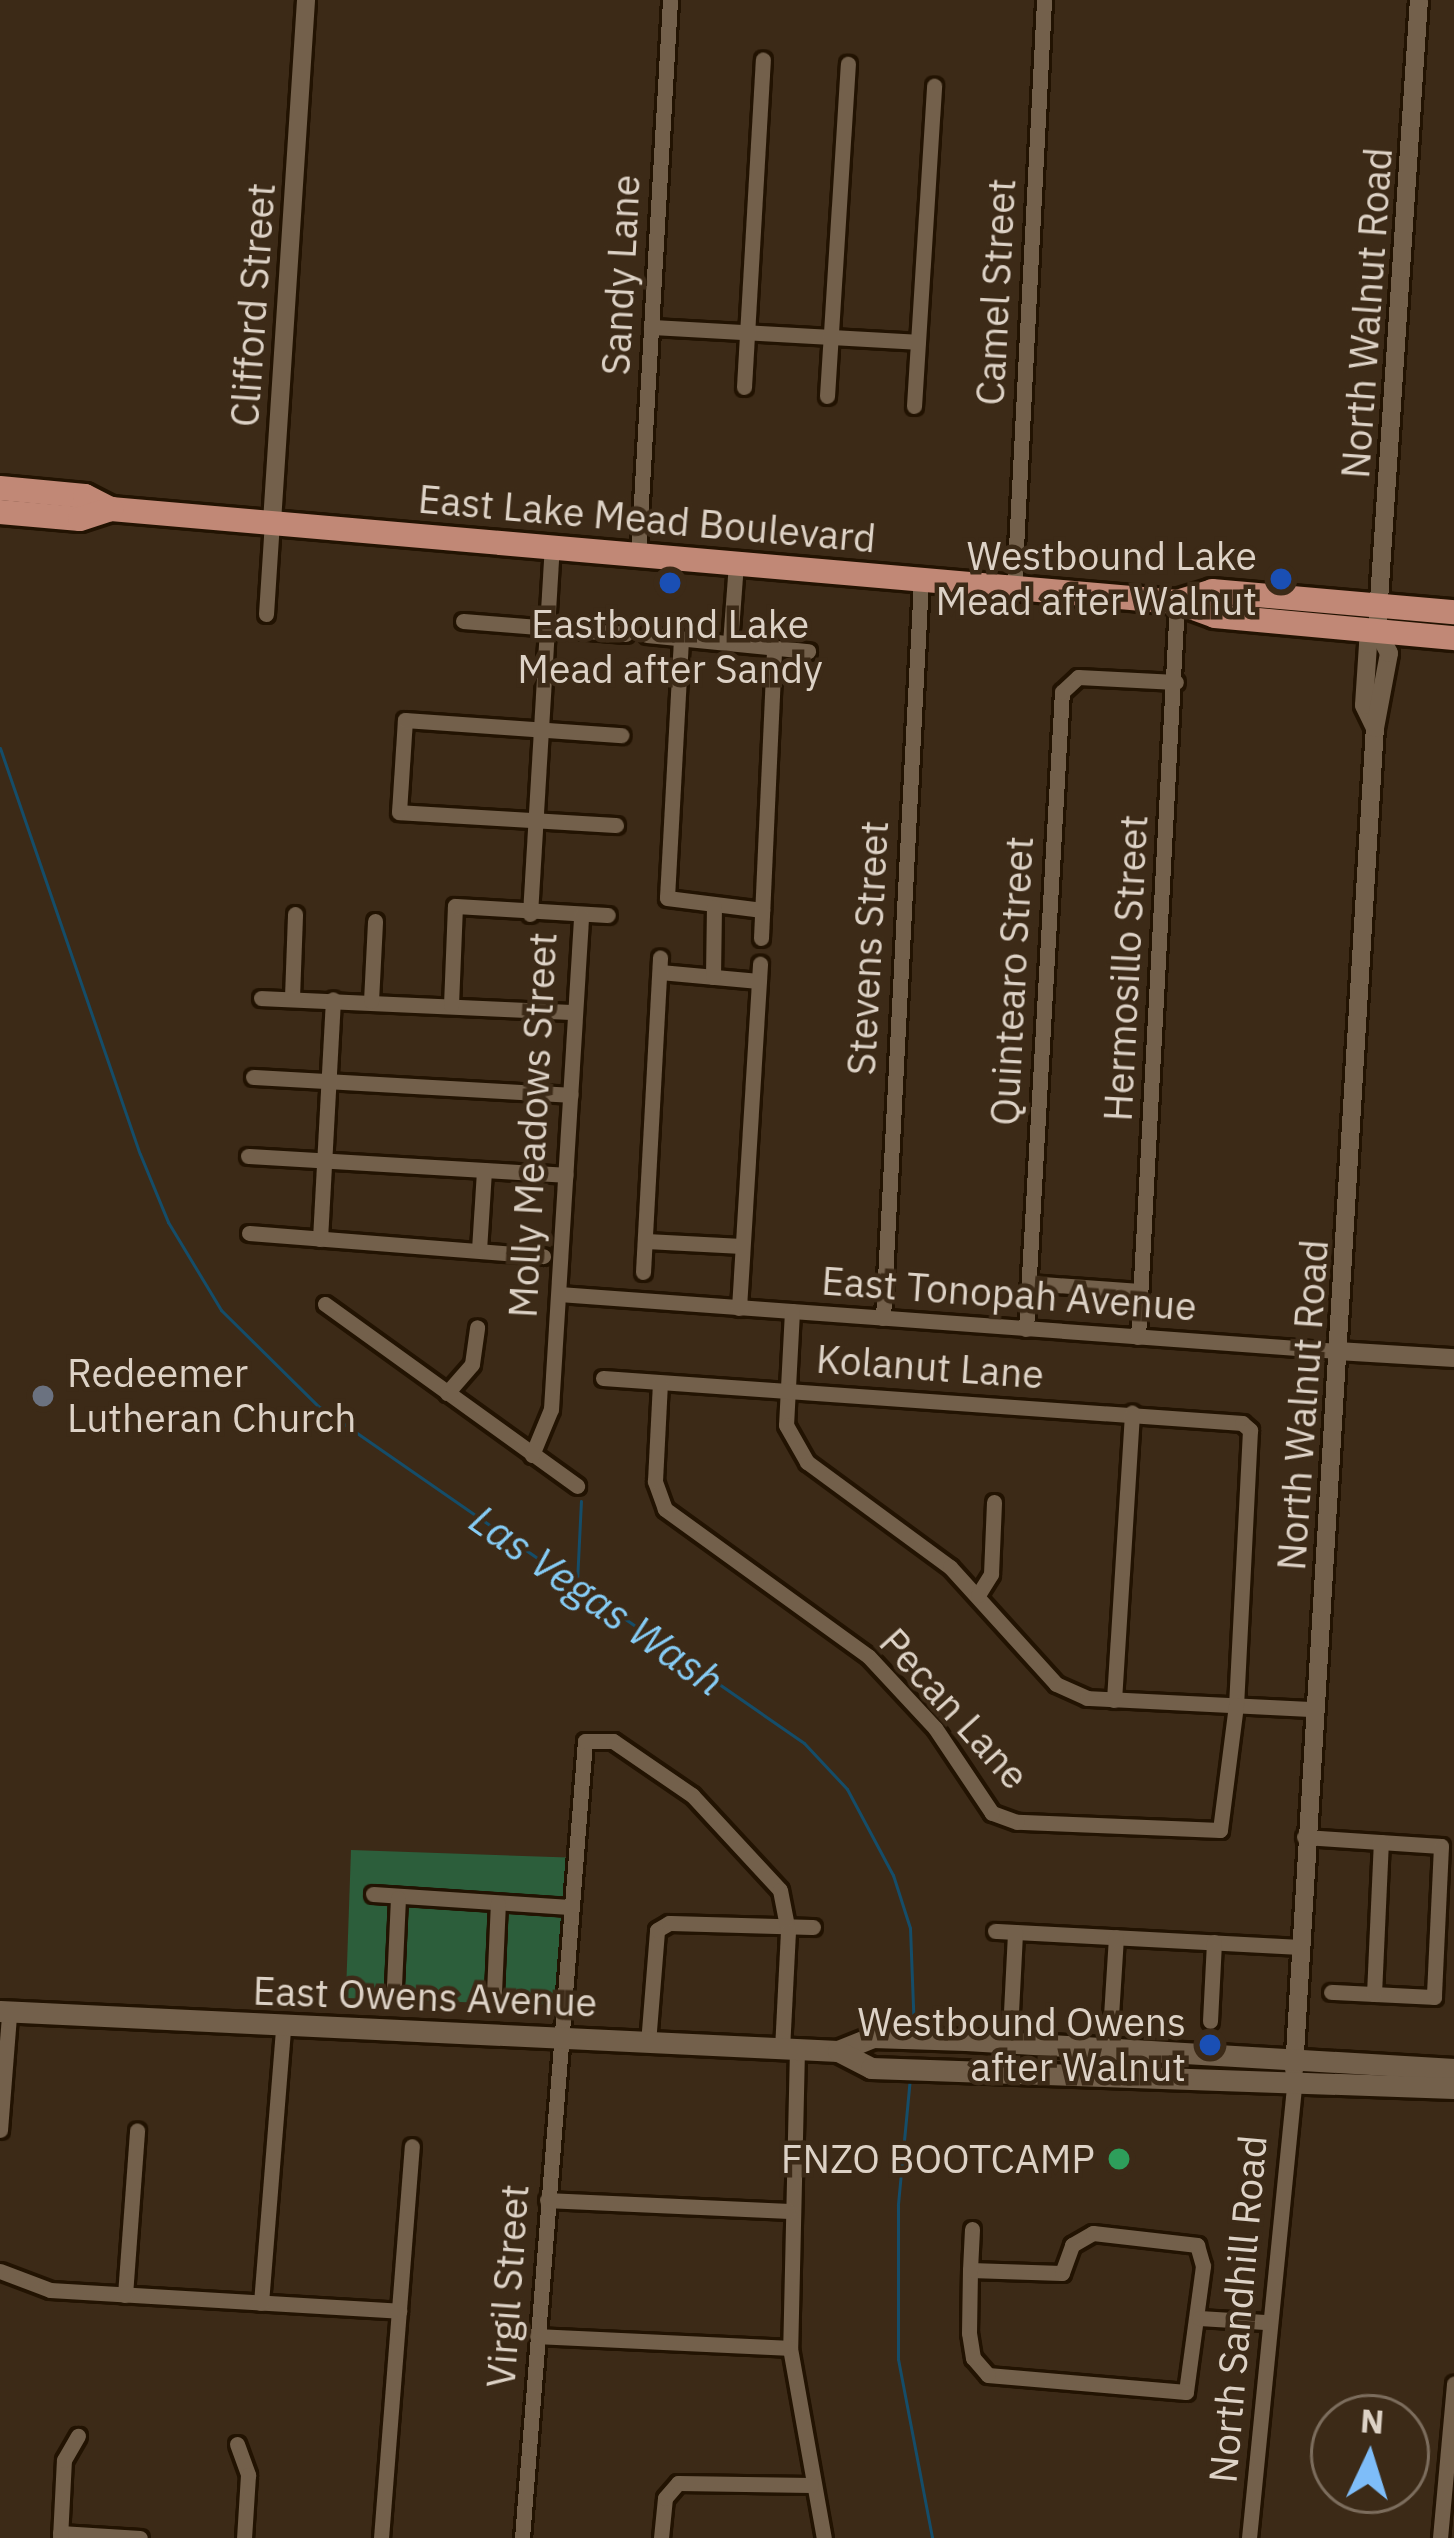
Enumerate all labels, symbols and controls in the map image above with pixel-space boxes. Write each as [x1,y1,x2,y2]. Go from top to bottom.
street label: North Walnut Road [1332,146,1402,480]
street label: Sandy Lane [592,174,650,376]
street label: Camel Street [967,177,1025,407]
street label: Clifford Street [221,181,285,429]
street label: East Lake Mead Boulevard [416,476,878,562]
place label: Westbound Lake Mead after Walnut [936,534,1257,625]
marker: Westbound Lake Mead after Walnut [1268,566,1294,592]
marker: Eastbound Lake Mead after Sandy [657,570,683,596]
place label: Eastbound Lake Mead after Sandy [517,602,823,693]
street label: Hermosillo Street [1095,814,1157,1122]
street label: Stevens Street [838,819,898,1077]
street label: Quintearo Street [981,835,1043,1127]
street label: Molly Meadows Street [500,931,566,1319]
street label: North Walnut Road [1268,1238,1338,1572]
street label: East Tonopah Avenue [820,1258,1198,1330]
street label: Kolanut Lane [815,1336,1045,1398]
place label: Redeemer Lutheran Church [67,1351,356,1442]
marker: Redeemer Lutheran Church [30,1383,56,1409]
water label: Las Vegas Wash [460,1494,734,1706]
street label: Pecan Lane [870,1619,1038,1799]
street label: East Owens Avenue [252,1968,598,2026]
place label: Westbound Owens after Walnut [858,2000,1186,2091]
marker: Westbound Owens after Walnut [1197,2032,1223,2058]
street label: North Sandhill Road [1199,2133,1277,2485]
place label: FNZO BOOTCAMP [781,2136,1095,2182]
marker: FNZO BOOTCAMP [1106,2146,1132,2172]
street label: Virgil Street [478,2183,538,2389]
north arrow [1310,2394,1430,2514]
text: N [1359,2398,1386,2443]

